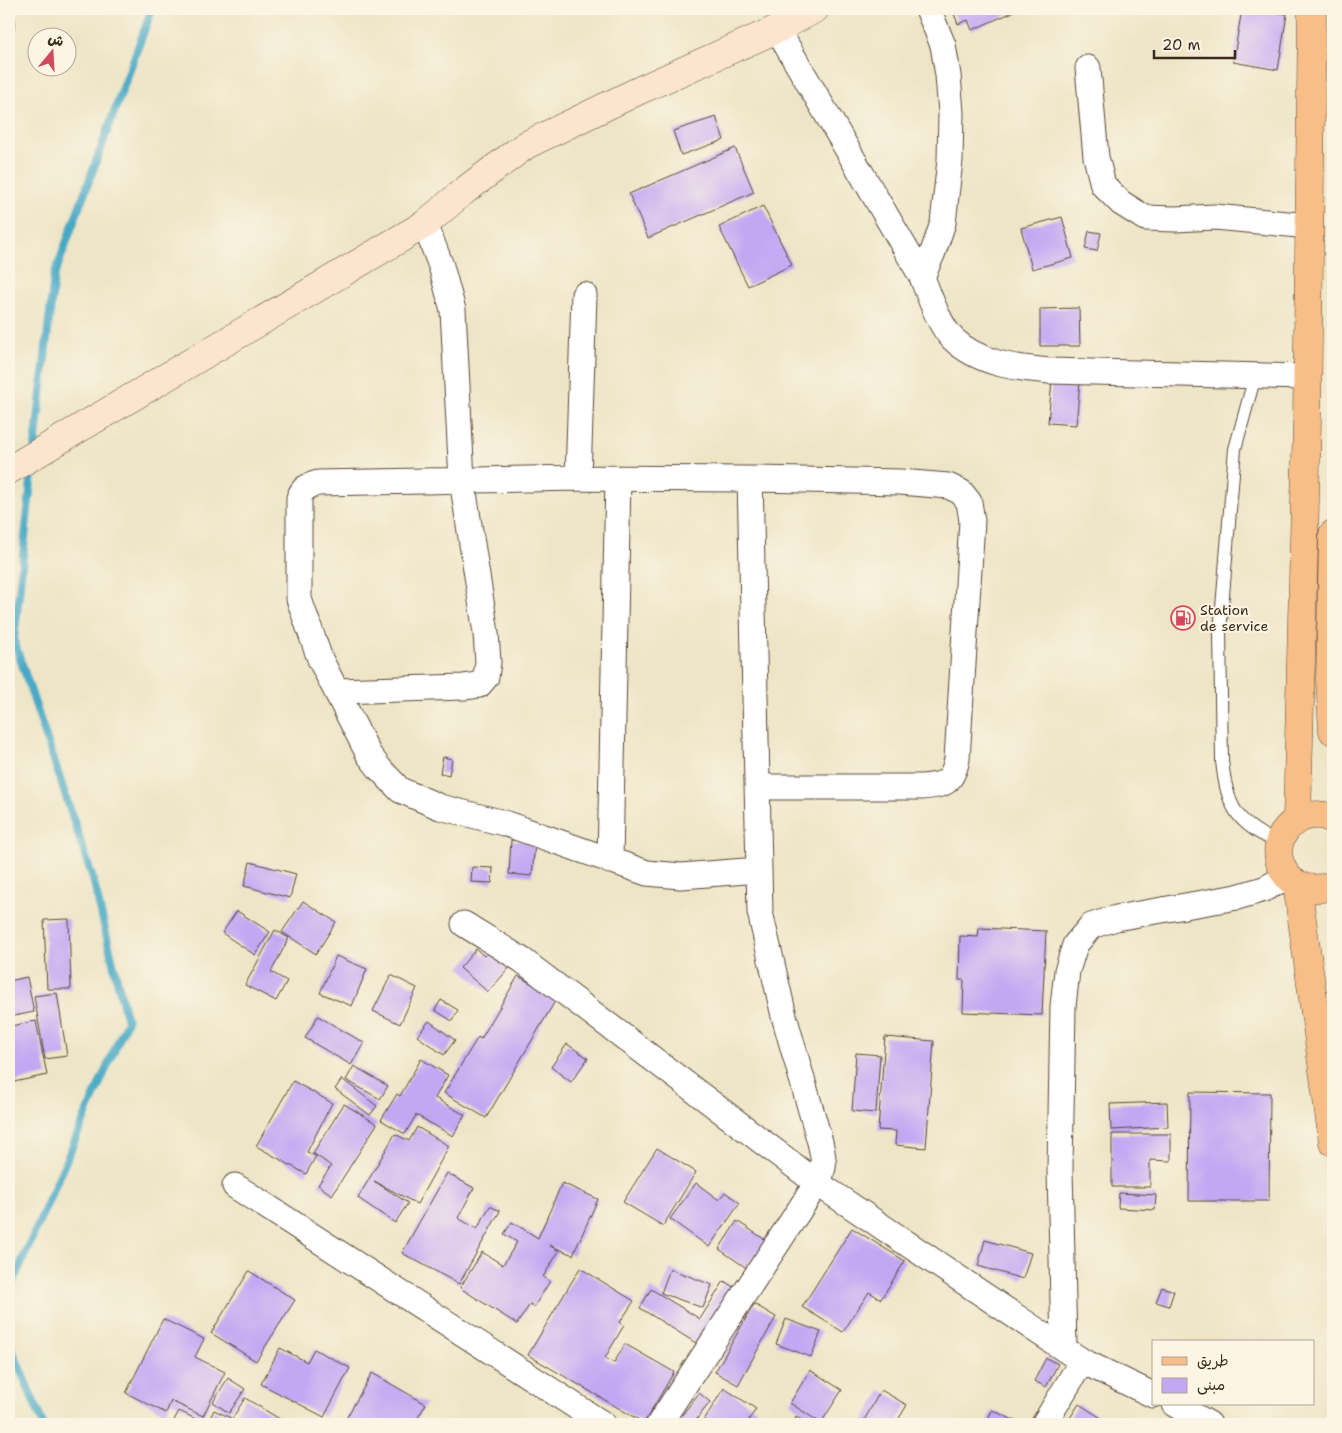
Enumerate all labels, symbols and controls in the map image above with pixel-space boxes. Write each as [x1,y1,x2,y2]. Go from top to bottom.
north arrow [28,28,78,78]
scale bar [1154,28,1236,60]
text: ش [46,29,66,51]
text: 20 m [1162,35,1201,55]
place label: Station de service [1200,601,1268,635]
fuel station icon: Station de service [1170,605,1196,631]
legend [1152,1340,1314,1406]
text: طريق [1197,1351,1229,1371]
text: مبنى [1197,1375,1225,1395]

